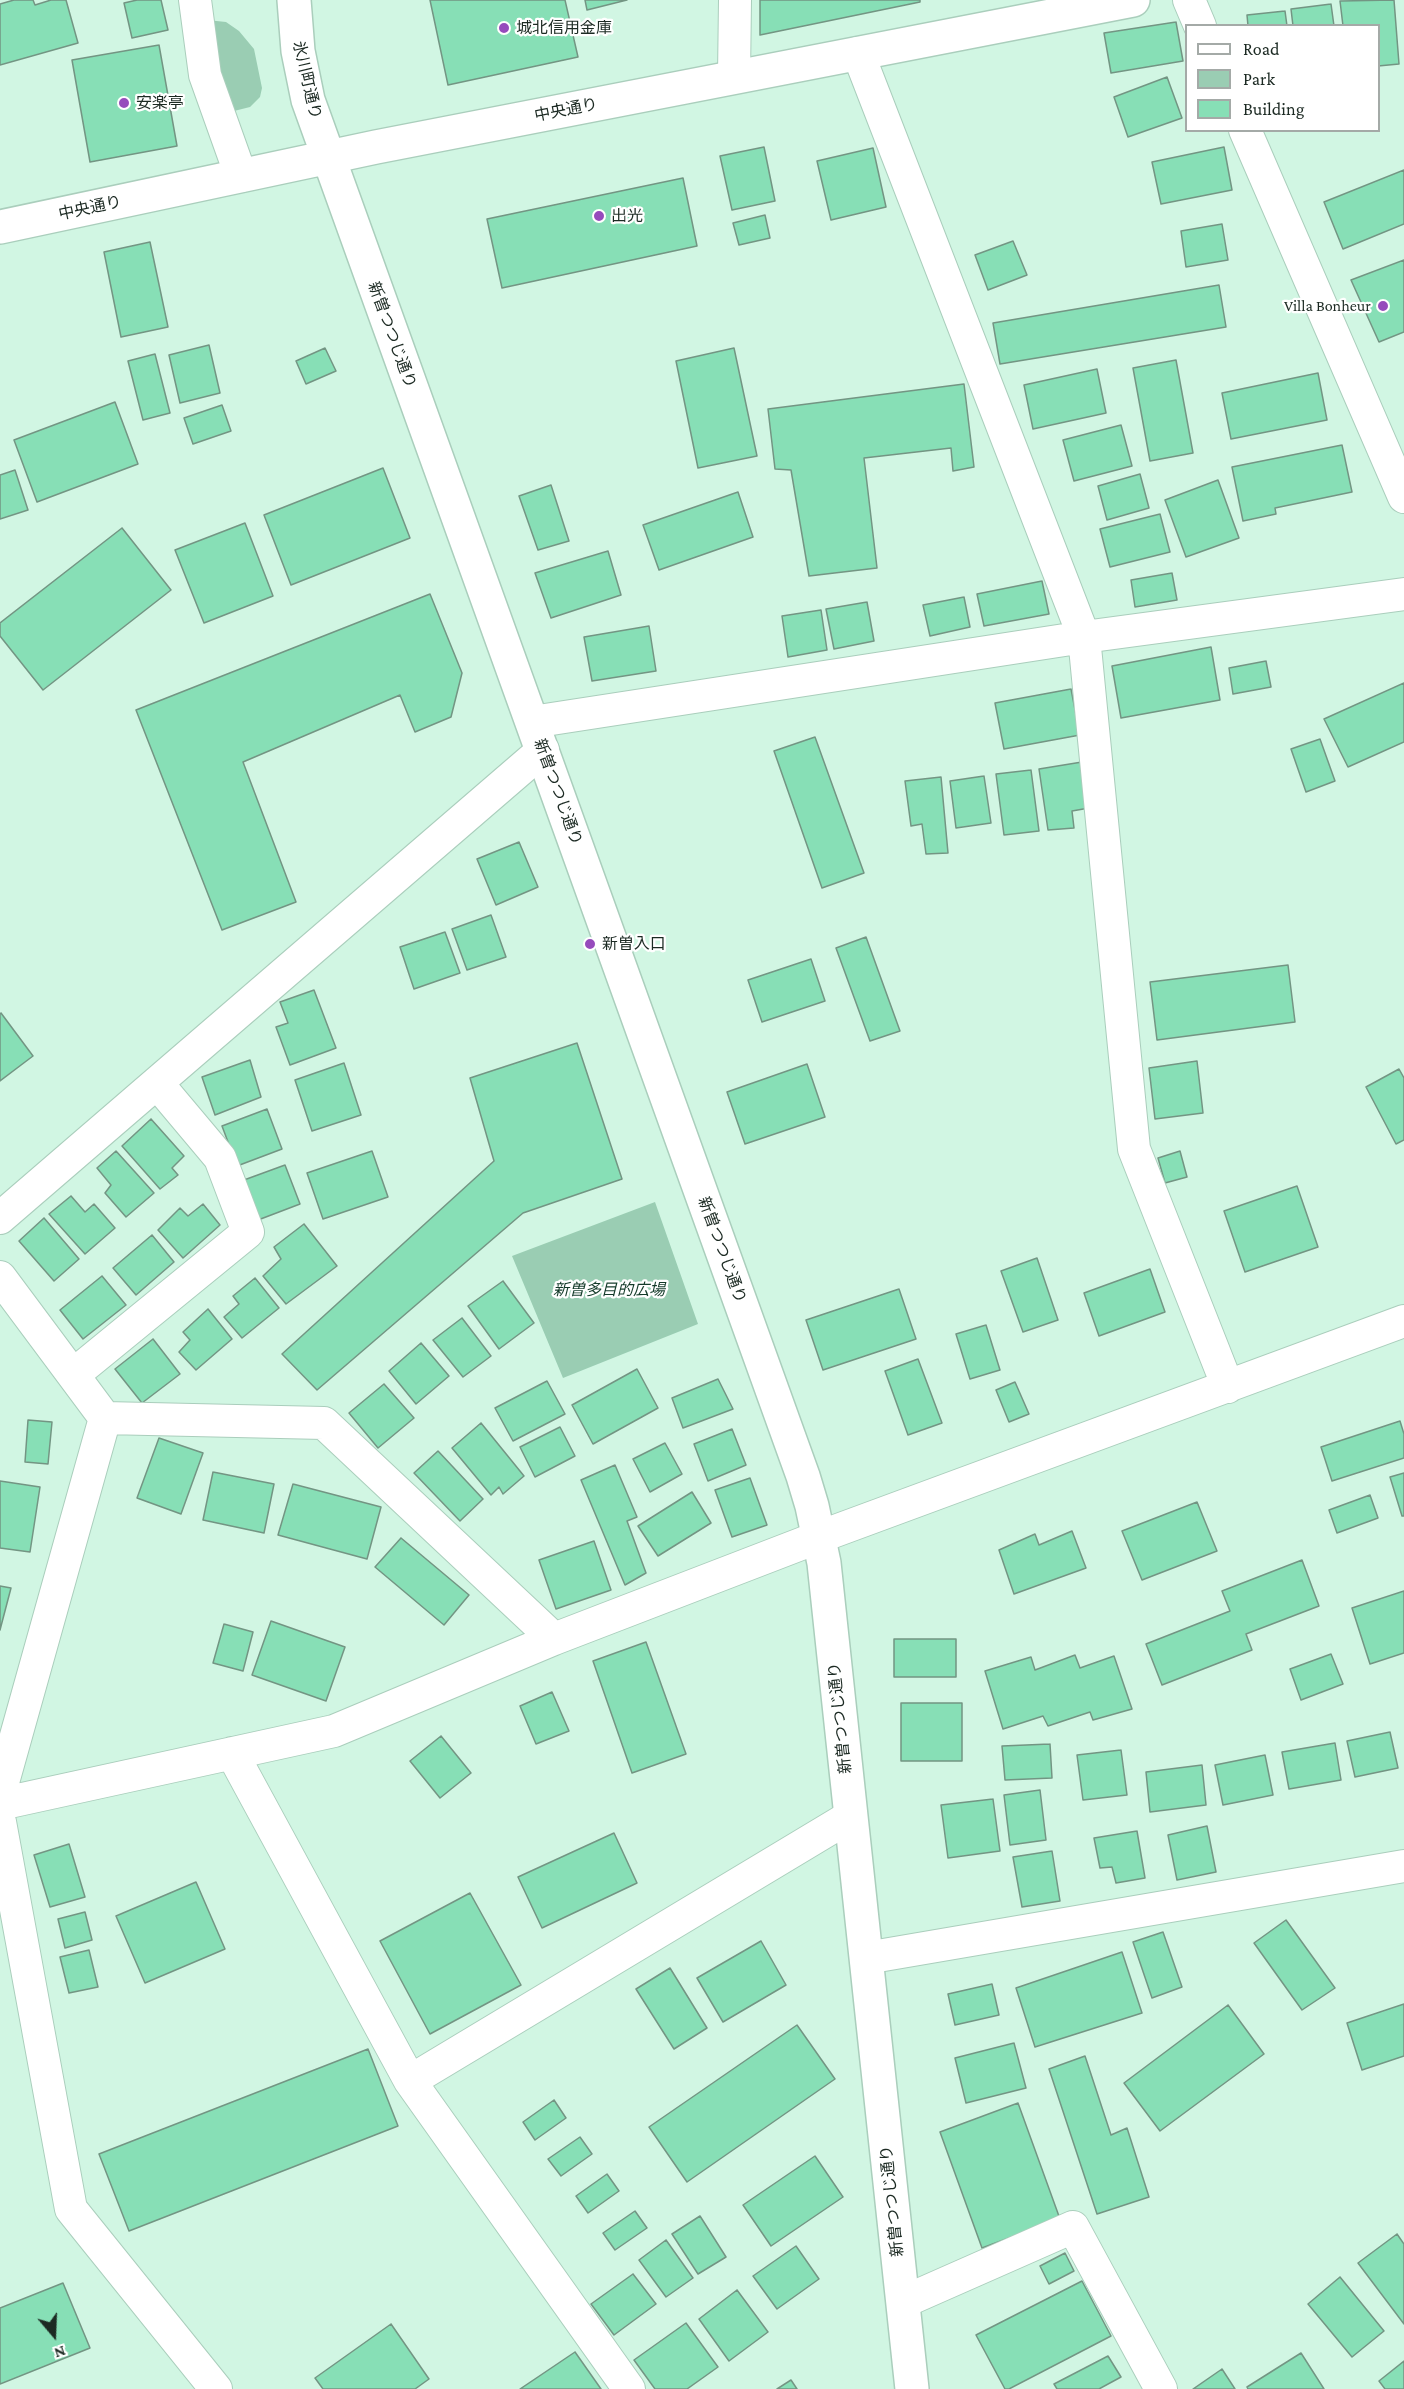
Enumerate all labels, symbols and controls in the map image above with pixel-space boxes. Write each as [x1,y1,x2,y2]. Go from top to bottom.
place label: 城北信用金庫 [516,18,612,38]
marker: 城北信用金庫 [497,21,511,35]
legend [1185,24,1380,132]
street label: 氷川町通り [289,39,325,121]
text: Road [1243,39,1280,59]
text: Park [1243,69,1275,89]
place label: 安楽亭 [136,93,184,113]
street label: 中央通り [533,94,599,126]
marker: 安楽亭 [117,96,131,110]
text: Building [1243,99,1304,119]
street label: 中央通り [57,192,123,224]
place label: 出光 [611,206,643,226]
marker: 出光 [592,209,606,223]
street label: 新曽つつじ通り [364,279,420,391]
place label: Villa Bonheur [1284,296,1371,316]
marker: Villa Bonheur [1376,299,1390,313]
street label: 新曽つつじ通り [530,736,586,848]
place label: 新曽入口 [602,934,666,954]
marker: 新曽入口 [583,937,597,951]
street label: 新曽つつじ通り [694,1194,750,1306]
park label: 新曽多目的広場 [553,1280,665,1300]
street label: 新曽つつじ通り [825,1661,855,1775]
street label: 新曽つつじ通り [877,2144,907,2258]
north arrow [24,2305,84,2365]
text: N [52,2343,68,2362]

